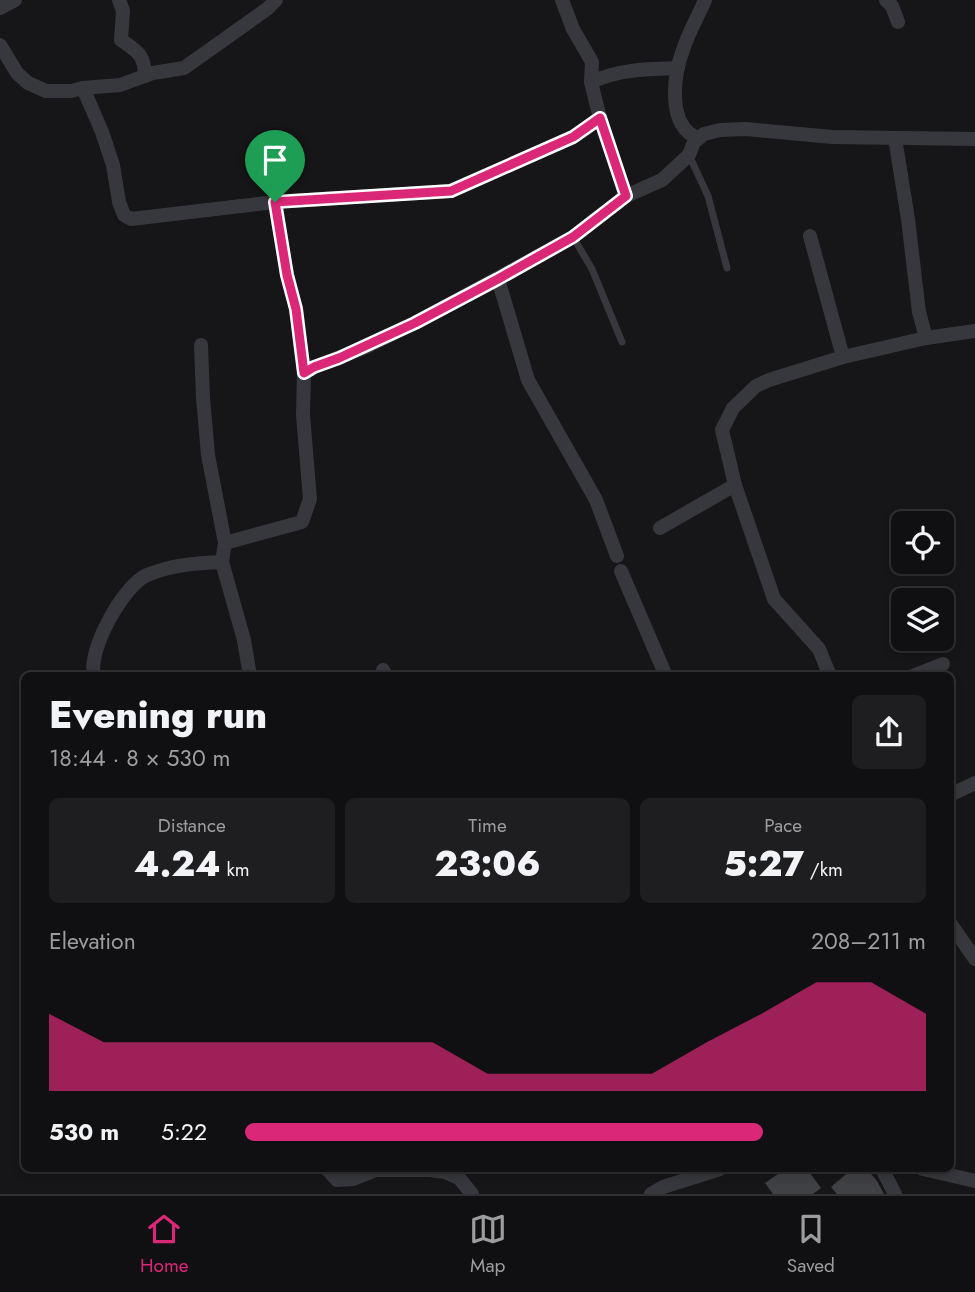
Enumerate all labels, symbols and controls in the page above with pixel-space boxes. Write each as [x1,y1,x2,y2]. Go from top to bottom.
pin [245,130,305,202]
icon: arrive [256,141,294,179]
map controls [891,511,954,651]
button: locate [891,511,954,574]
button: layers [891,588,954,651]
text: Evening run [49,687,267,742]
button: share [852,695,926,769]
text: 18:44 · 8 × 530 m [49,741,231,775]
text: Distance [158,812,226,839]
text: Time [468,812,507,839]
text: Pace [764,812,802,839]
text: 4.24 [134,839,221,889]
text: 23:06 [434,839,541,889]
text: 5:27 [723,839,804,889]
text: km [221,856,250,883]
text: /km [804,856,843,883]
text: Elevation [49,924,136,958]
text: 208–211 m [811,924,926,958]
text: 530 m [49,1115,119,1149]
text: 5:22 [161,1115,207,1149]
tab: Home [140,1210,189,1279]
tab: Map [469,1210,507,1279]
tab: Saved [787,1210,835,1279]

